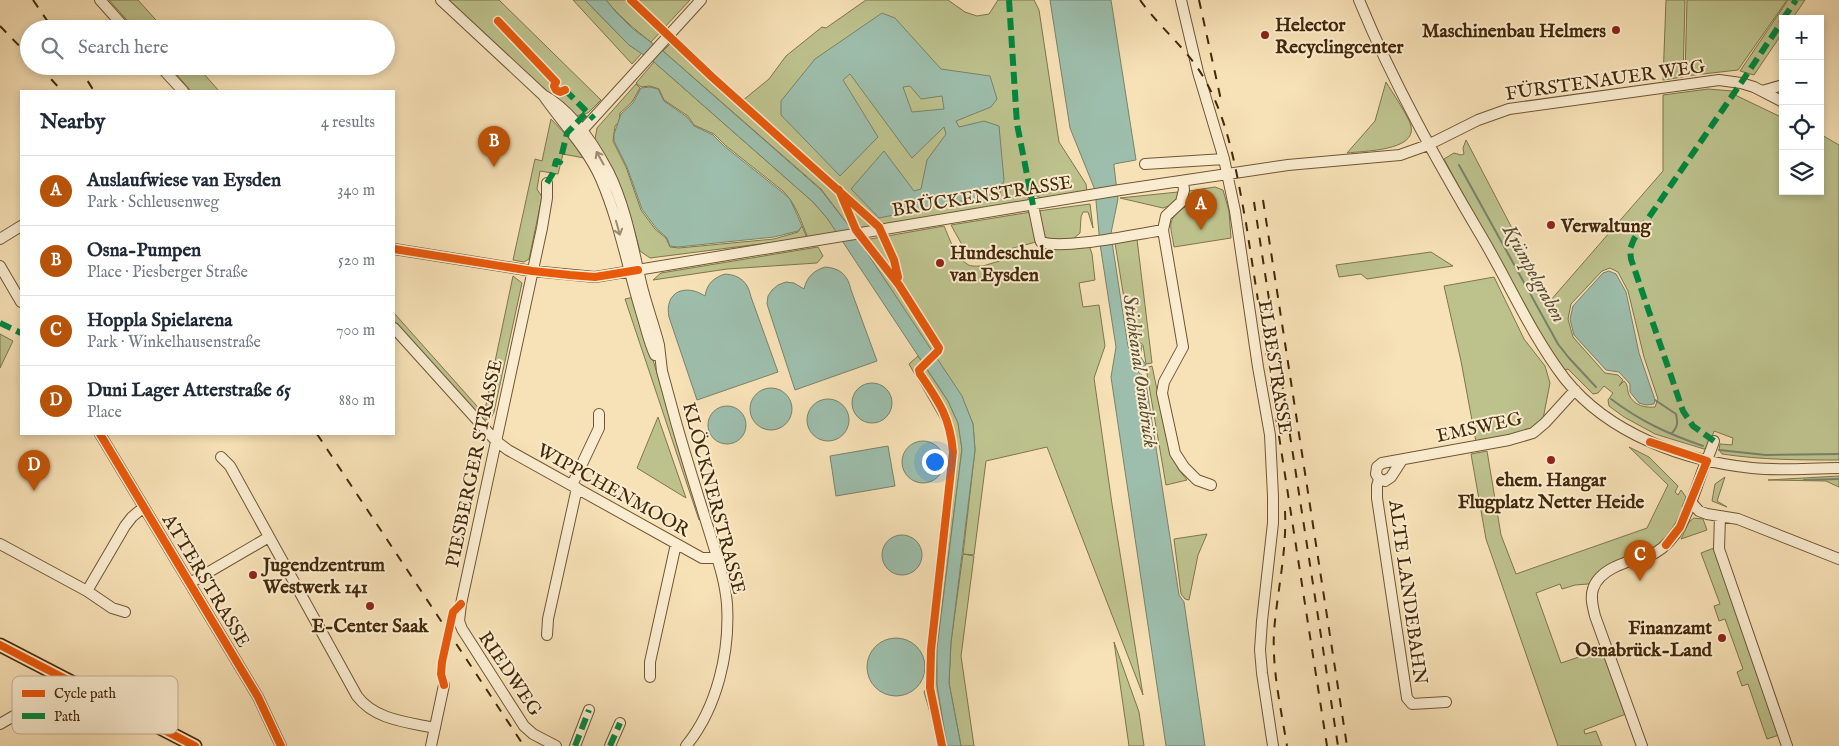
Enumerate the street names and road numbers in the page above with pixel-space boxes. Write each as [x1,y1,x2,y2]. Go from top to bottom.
street label: FÜRSTENAUER WEG [1504,55,1707,107]
street label: BRÜCKENSTRASSE [890,171,1074,223]
street label: ELBESTRASSE [1252,298,1297,436]
street label: PIESBERGER STRASSE [441,357,509,570]
street label: KLÖCKNERSTRASSE [676,400,750,597]
street label: EMSWEG [1434,407,1525,449]
street label: WIPPCHENMOOR [532,439,694,543]
street label: ALTE LANDEBAHN [1382,498,1432,686]
street label: ATTERSTRASSE [156,509,255,652]
street label: RIEDWEG [472,627,546,721]

